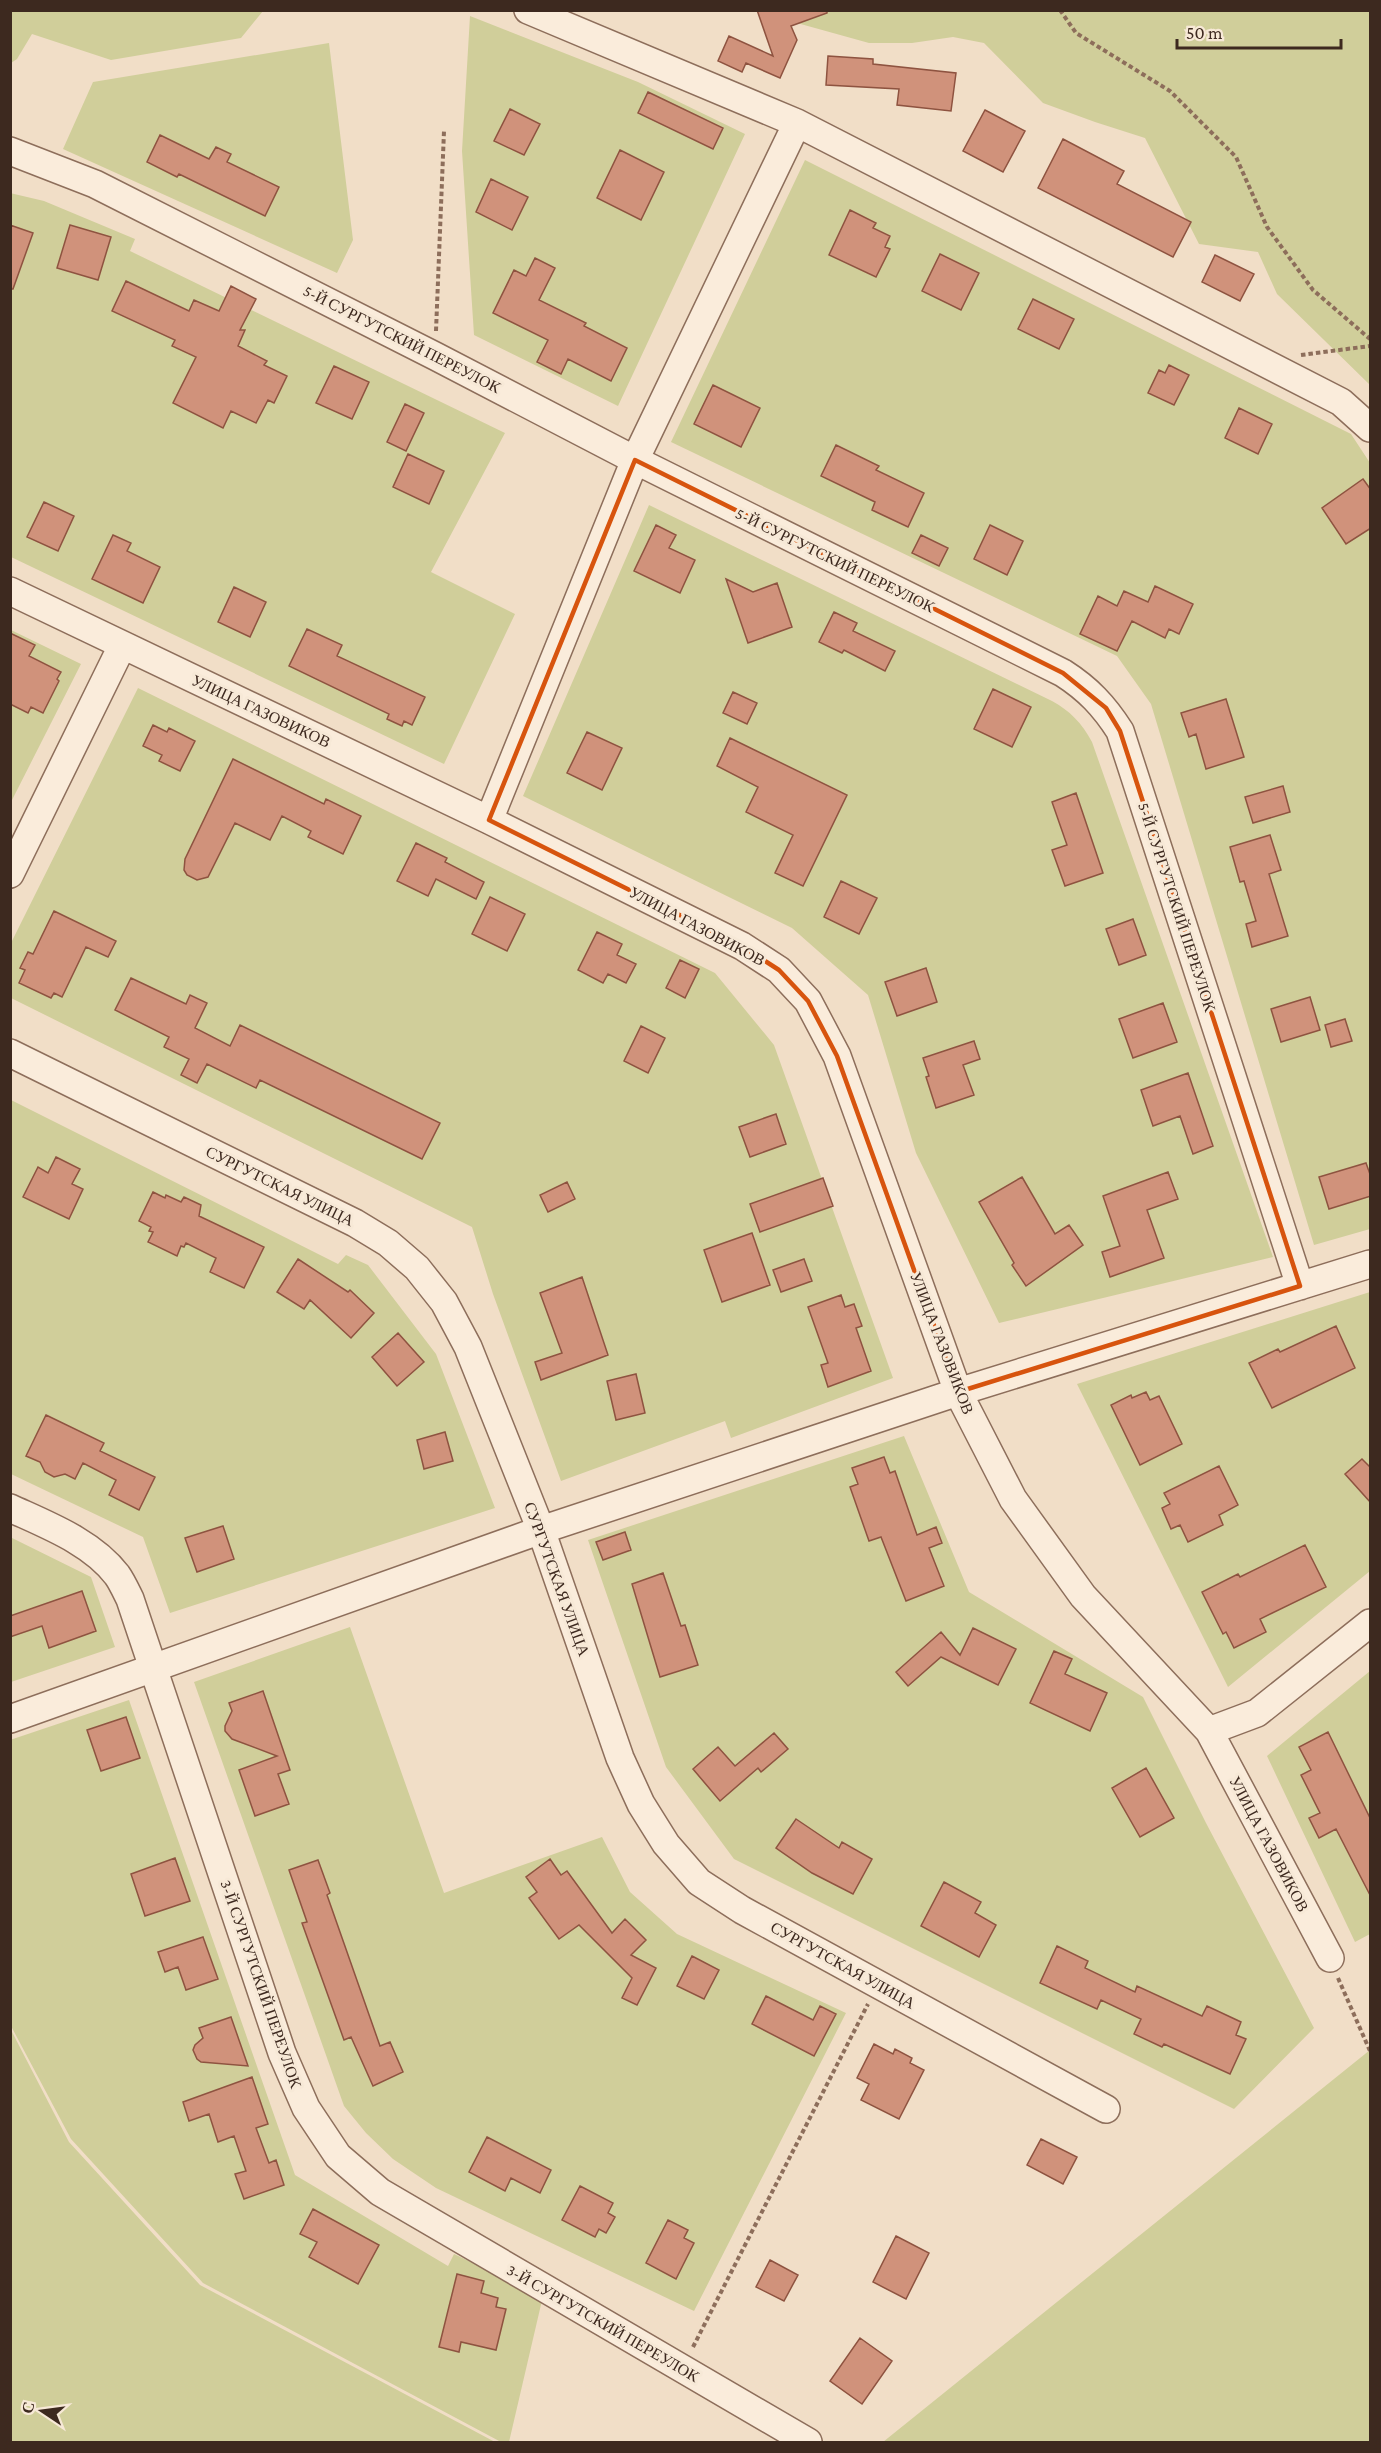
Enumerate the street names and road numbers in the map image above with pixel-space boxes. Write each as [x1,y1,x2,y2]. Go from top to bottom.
street label: 5-Й СУРГУТСКИЙ ПЕРЕУЛОК [301,281,504,396]
street label: 5-Й СУРГУТСКИЙ ПЕРЕУЛОК [733,503,938,616]
street label: УЛИЦА ГАЗОВИКОВ [189,671,333,752]
street label: 5-Й СУРГУТСКИЙ ПЕРЕУЛОК [1135,800,1220,1014]
street label: УЛИЦА ГАЗОВИКОВ [626,883,768,970]
street label: СУРГУТСКАЯ УЛИЦА [203,1143,357,1230]
street label: УЛИЦА ГАЗОВИКОВ [906,1269,977,1417]
street label: СУРГУТСКАЯ УЛИЦА [520,1500,593,1659]
street label: УЛИЦА ГАЗОВИКОВ [1225,1773,1312,1915]
street label: 3-Й СУРГУТСКИЙ ПЕРЕУЛОК [217,1877,306,2091]
street label: СУРГУТСКАЯ УЛИЦА [767,1918,919,2013]
street label: 3-Й СУРГУТСКИЙ ПЕРЕУЛОК [504,2260,703,2385]

